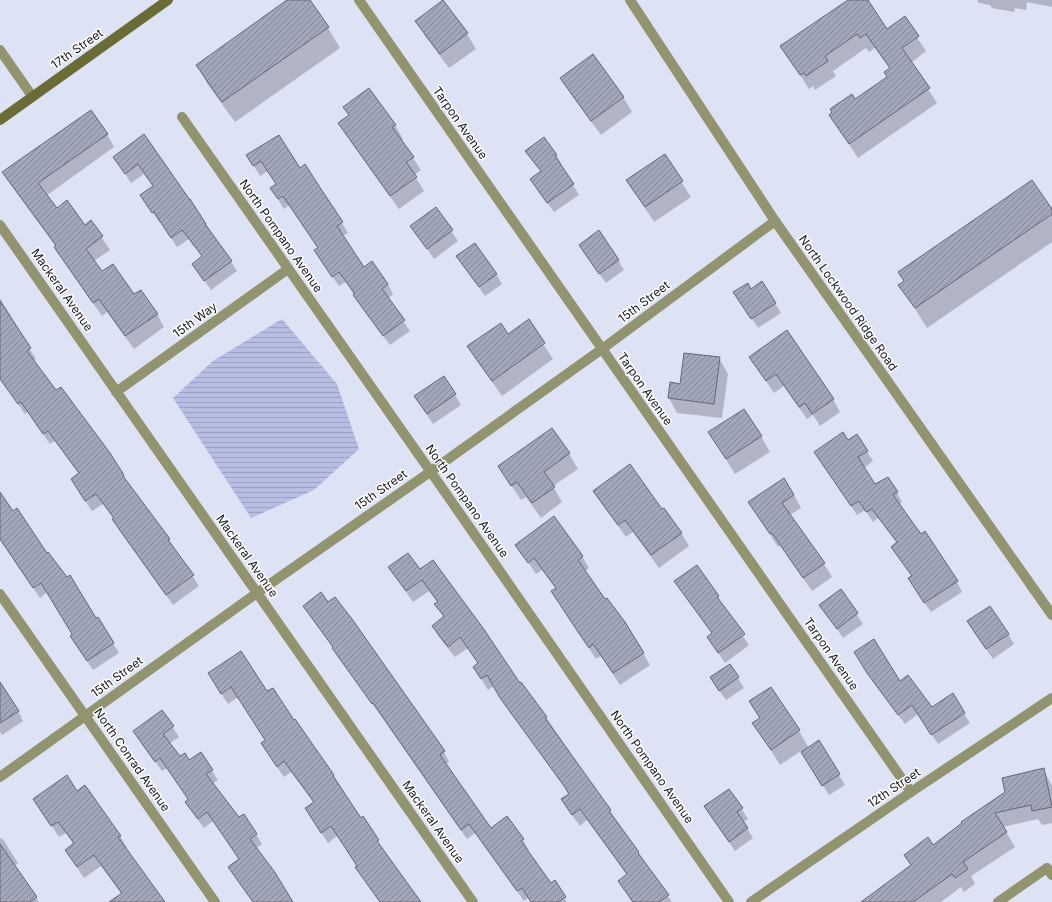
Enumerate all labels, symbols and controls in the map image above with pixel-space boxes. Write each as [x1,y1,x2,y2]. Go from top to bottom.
street label: 17th Street [48,25,106,72]
street label: Tarpon Avenue [430,83,491,162]
street label: North Pompano Avenue [237,176,326,295]
street label: North Lockwood Ridge Road [796,232,901,373]
street label: Mackeral Avenue [28,246,96,334]
street label: 15th Street [615,277,672,326]
street label: 15th Way [170,298,220,341]
street label: Tarpon Avenue [615,349,676,428]
street label: North Pompano Avenue [423,441,512,560]
street label: 15th Street [352,466,410,513]
street label: Mackeral Avenue [213,512,281,600]
street label: Tarpon Avenue [801,614,862,693]
street label: 15th Street [88,653,146,700]
street label: North Conrad Avenue [91,705,174,814]
street label: North Pompano Avenue [608,707,697,826]
street label: 12th Street [864,764,923,811]
street label: Mackeral Avenue [399,778,467,866]

